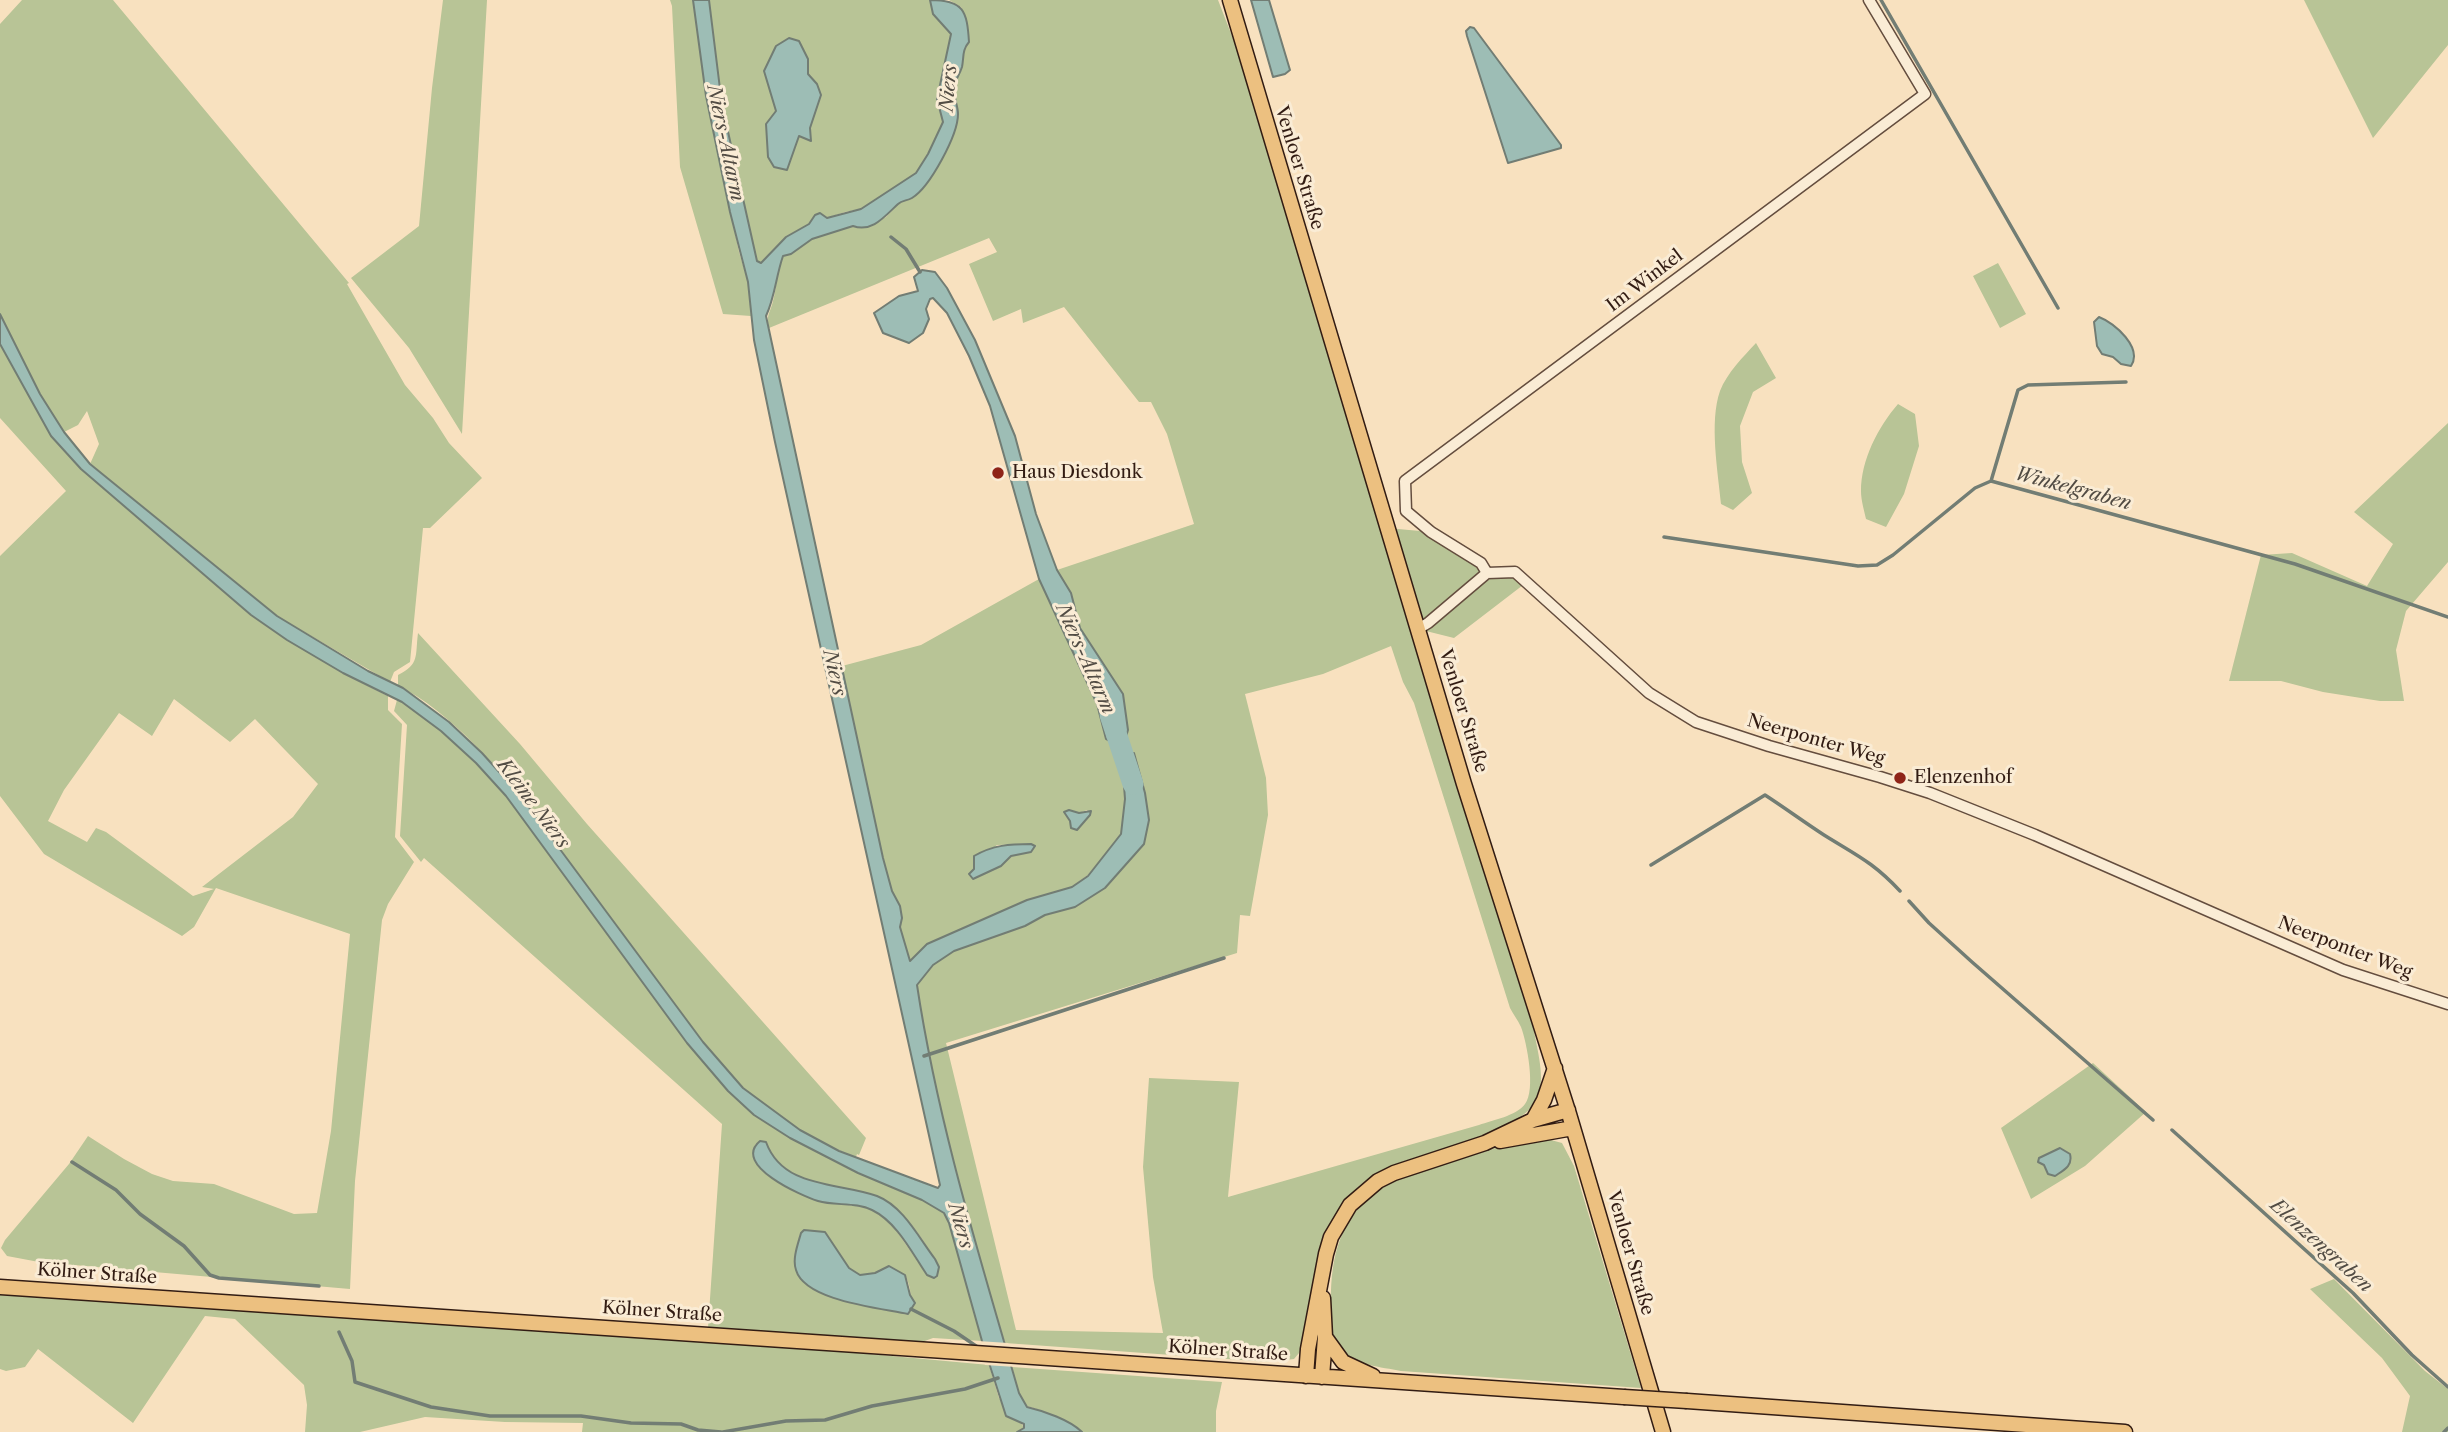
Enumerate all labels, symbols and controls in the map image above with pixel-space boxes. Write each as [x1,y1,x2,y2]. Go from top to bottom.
water label: Niers [936,64,962,112]
water label: Niers-Altarm [702,83,748,203]
street label: Venloer Straße [1270,103,1328,233]
street label: Im Winkel [1603,245,1687,317]
place label: Haus Diesdonk [1012,462,1142,484]
water label: Winkelgraben [2012,462,2134,516]
marker: Haus Diesdonk [990,465,1006,481]
water label: Niers-Altarm [1050,600,1120,718]
street label: Venloer Straße [1434,646,1492,776]
water label: Niers [818,648,850,698]
street label: Neerponter Weg [1745,710,1887,770]
water label: Kleine Niers [492,754,574,854]
place label: Elenzenhof [1914,767,2012,789]
marker: Elenzenhof [1892,770,1908,786]
street label: Neerponter Weg [2275,912,2415,984]
street label: Venloer Straße [1602,1188,1658,1318]
water label: Elenzengraben [2265,1194,2377,1298]
water label: Niers [943,1200,977,1252]
street label: Kölner Straße [36,1259,158,1289]
street label: Kölner Straße [601,1297,723,1327]
street label: Kölner Straße [1167,1336,1289,1366]

